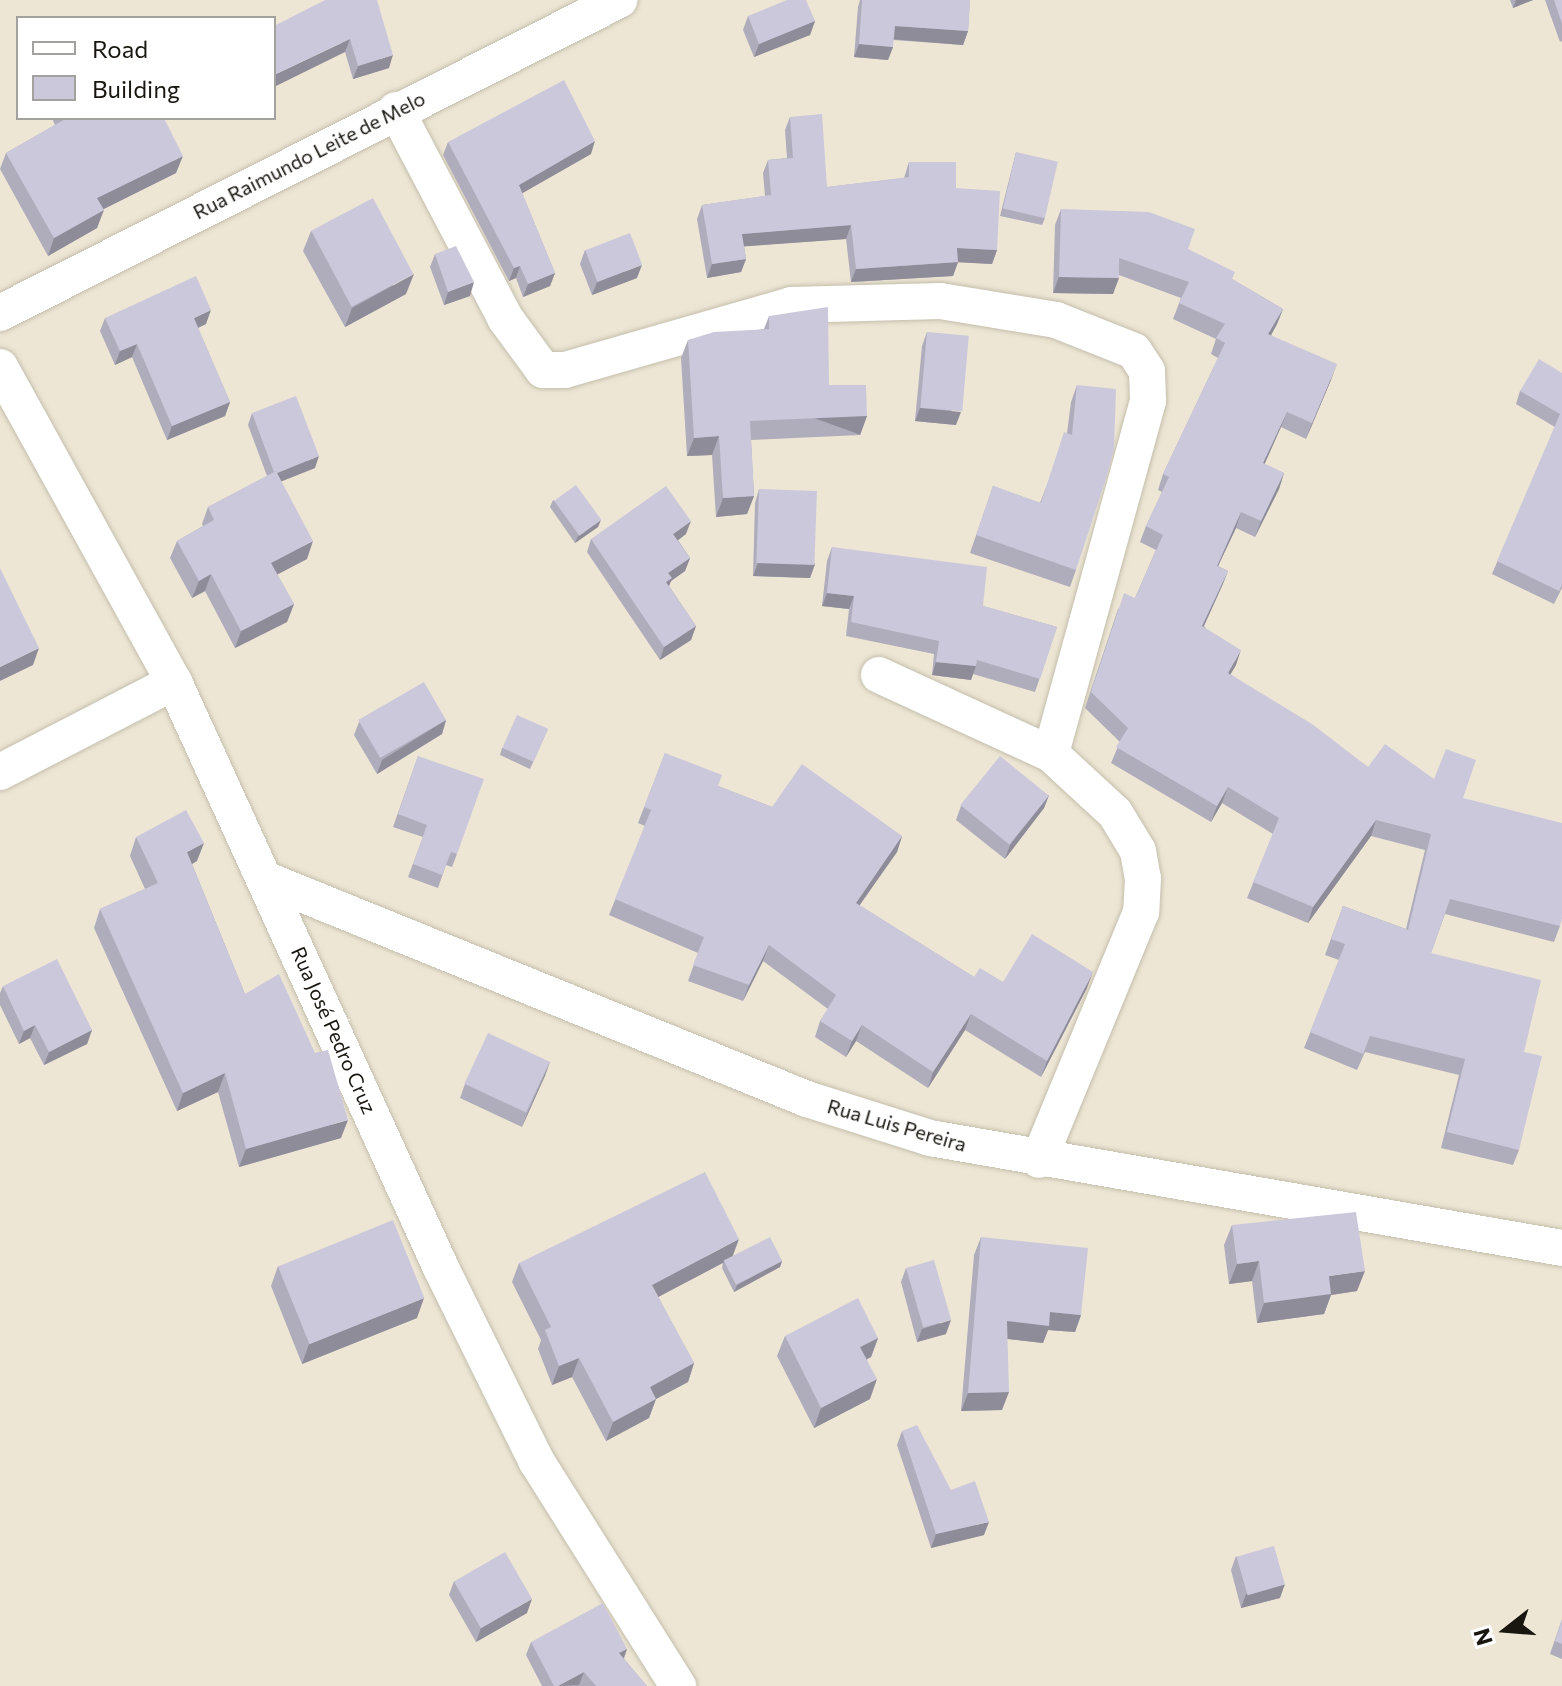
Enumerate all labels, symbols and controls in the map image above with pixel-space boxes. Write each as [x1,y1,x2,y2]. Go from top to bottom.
legend [16,16,276,120]
text: Road [92,34,148,63]
text: Building [92,74,180,103]
street label: Rua Raimundo Leite de Melo [189,86,429,224]
street label: Rua José Pedro Cruz [286,943,382,1117]
street label: Rua Luis Pereira [825,1094,969,1156]
north arrow [1466,1590,1546,1670]
text: N [1467,1625,1498,1649]

